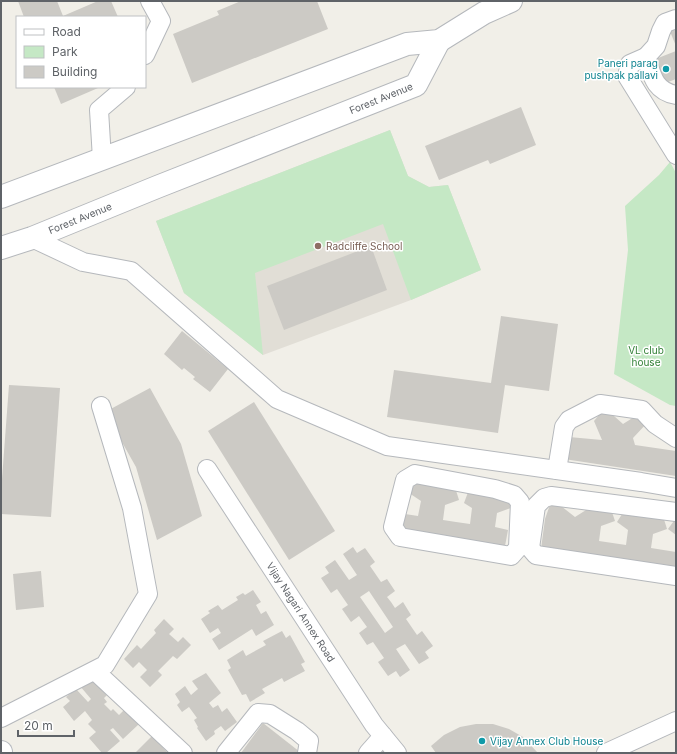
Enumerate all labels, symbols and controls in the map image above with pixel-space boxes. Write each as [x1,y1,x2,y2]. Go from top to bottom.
legend [16,16,146,88]
text: Road [52,24,81,39]
text: Park [52,44,78,59]
place label: Paneri parag pushpak pallavi [584,57,658,81]
text: Building [52,64,97,79]
marker: Paneri parag pushpak pallavi [661,64,671,74]
street label: Forest Avenue [347,80,415,116]
street label: Forest Avenue [46,200,114,236]
place label: Radcliffe School [326,240,403,252]
marker: Radcliffe School [313,241,323,251]
park label: VL club house [628,344,664,368]
street label: Vijay Nagari Annex Road [264,560,338,664]
scale bar [18,712,74,738]
text: 20 m [24,718,53,733]
place label: Vijay Annex Club House [490,735,603,747]
marker: Vijay Annex Club House [477,736,487,746]

